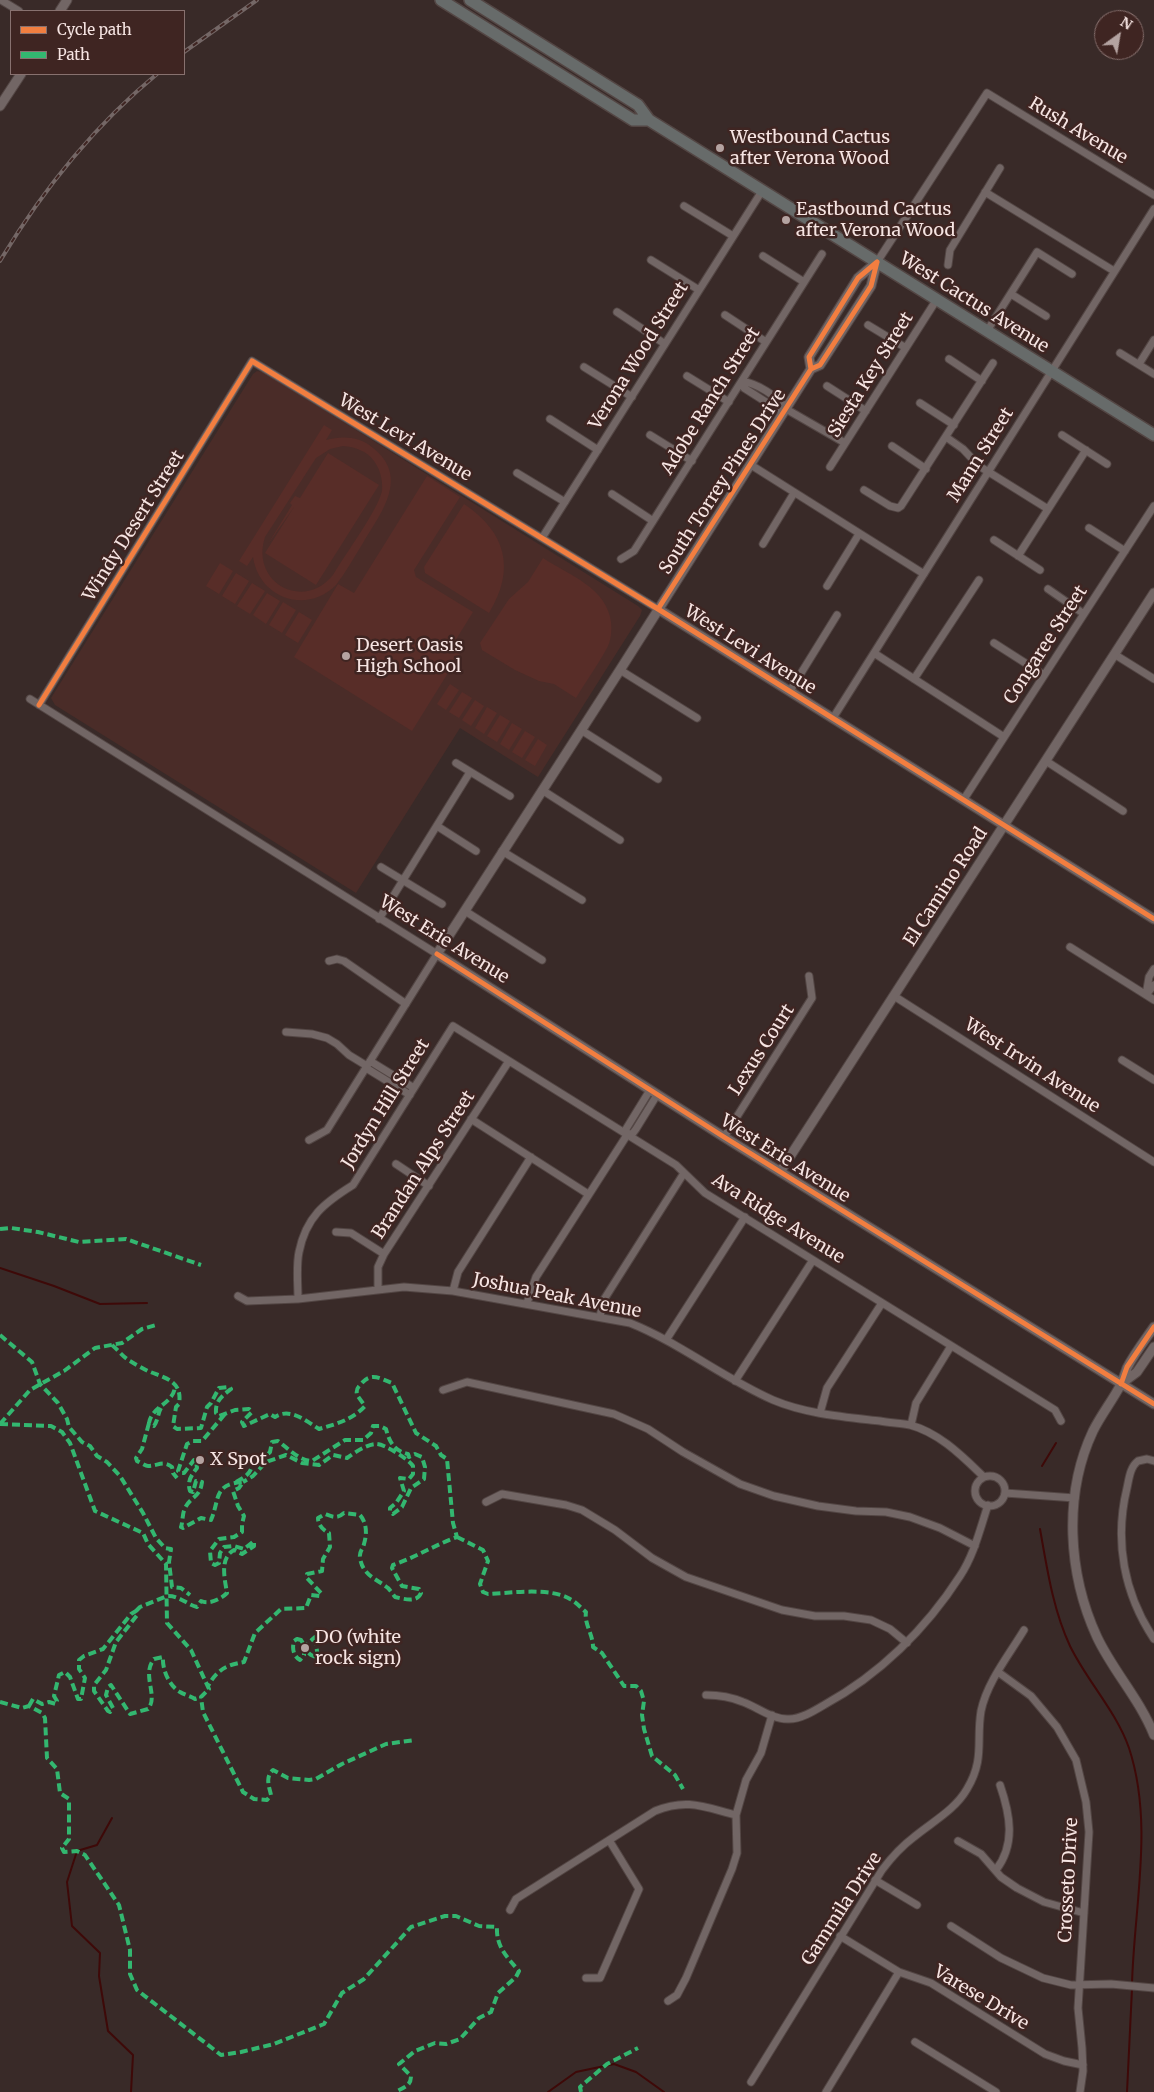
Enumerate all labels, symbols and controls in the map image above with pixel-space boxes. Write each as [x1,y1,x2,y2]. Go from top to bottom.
legend [10,10,185,75]
north arrow [1094,10,1144,60]
text: N [1117,13,1136,34]
text: Cycle path [57,20,132,39]
text: Path [57,45,90,64]
street label: Rush Avenue [1025,93,1131,169]
place label: Westbound Cactus after Verona Wood [730,127,890,170]
marker: Westbound Cactus after Verona Wood [714,142,726,154]
place label: Eastbound Cactus after Verona Wood [796,199,955,242]
marker: Eastbound Cactus after Verona Wood [780,214,792,226]
street label: West Cactus Avenue [895,248,1053,358]
street label: Verona Wood Street [585,278,693,434]
street label: Siesta Key Street [824,308,918,442]
street label: Adobe Ranch Street [657,323,765,479]
street label: South Torrey Pines Drive [655,385,791,579]
street label: West Levi Avenue [335,390,475,486]
street label: Mann Street [943,404,1019,506]
street label: Windy Desert Street [79,447,189,605]
street label: Congaree Street [1000,582,1092,708]
street label: West Levi Avenue [680,601,820,699]
place label: Desert Oasis High School [356,635,463,678]
marker: Desert Oasis High School [340,650,352,662]
street label: El Camino Road [900,824,992,950]
street label: West Erie Avenue [375,891,513,989]
street label: Lexus Court [725,1000,799,1100]
street label: West Irvin Avenue [960,1014,1104,1118]
street label: Jordyn Hill Street [337,1035,435,1173]
street label: Brandan Alps Street [368,1087,480,1243]
street label: West Erie Avenue [716,1110,854,1208]
street label: Ava Ridge Avenue [708,1169,848,1269]
street label: Joshua Peak Avenue [471,1269,643,1323]
place label: X Spot [210,1449,267,1471]
marker: X Spot [194,1454,206,1466]
place label: DO (white rock sign) [315,1627,402,1670]
marker: DO (white rock sign) [299,1642,311,1654]
street label: Crosseto Drive [1055,1817,1083,1943]
street label: Gammila Drive [797,1848,887,1970]
street label: Varese Drive [930,1961,1032,2035]

